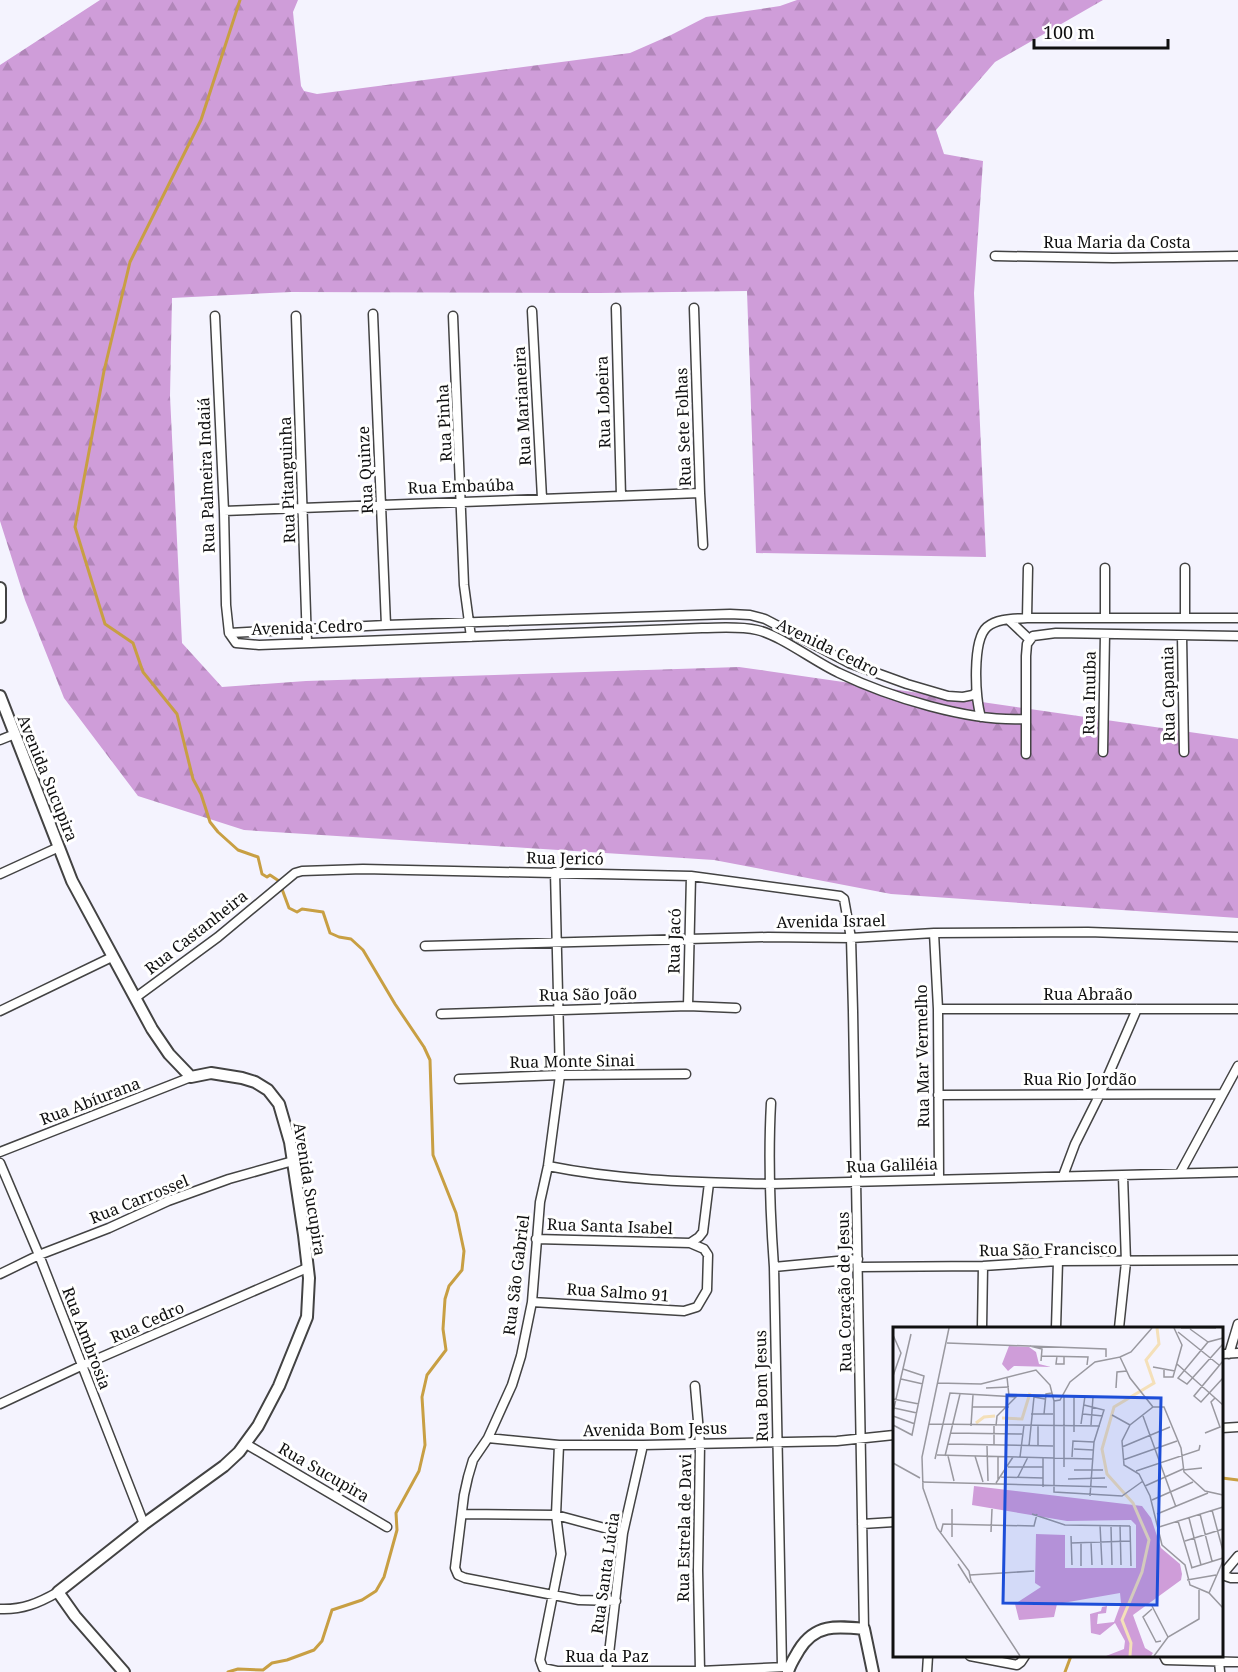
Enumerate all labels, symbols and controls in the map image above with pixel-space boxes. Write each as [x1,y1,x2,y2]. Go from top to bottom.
scale bar [1034,12,1168,50]
text: 100 m [1043,20,1095,44]
street label: Rua Maria da Costa [1043,231,1191,253]
street label: Rua Marianeira [508,346,536,466]
street label: Rua Lobeira [590,355,616,449]
street label: Rua Sete Folhas [670,367,696,487]
street label: Rua Pinha [431,383,457,463]
street label: Rua Palmeira Indaiá [192,397,220,553]
street label: Rua Pitanguinha [274,416,300,544]
street label: Rua Quinze [352,425,378,515]
street label: Rua Embaúba [407,473,515,499]
street label: Avenida Cedro [773,613,883,681]
street label: Avenida Cedro [251,614,363,640]
street label: Rua Capania [1156,646,1180,742]
street label: Rua Inuíba [1077,651,1101,735]
street label: Avenida Sucupira [13,711,83,845]
street label: Rua Jericó [526,846,604,870]
street label: Rua Castanheira [140,885,252,979]
street label: Rua Jacó [662,908,686,974]
street label: Avenida Israel [776,909,886,933]
street label: Rua São João [539,982,637,1006]
street label: Rua Abraão [1043,983,1133,1005]
street label: Rua Mar Vermelho [910,984,934,1128]
street label: Rua Monte Sinai [509,1049,635,1073]
street label: Rua Rio Jordão [1023,1068,1137,1090]
street label: Rua Abíurana [37,1072,143,1130]
street label: Avenida Sucupira [289,1121,331,1257]
street label: Rua Galiléia [846,1152,938,1178]
street label: Rua Carrossel [86,1169,192,1229]
street label: Rua Coração de Jesus [832,1211,856,1373]
street label: Rua São Gabriel [498,1213,534,1337]
street label: Rua Santa Isabel [547,1213,673,1239]
street label: Rua São Francisco [979,1237,1117,1261]
street label: Rua Salmo 91 [566,1277,670,1307]
street label: Rua Ambrosia [57,1284,117,1392]
street label: Rua Cedro [107,1296,187,1348]
inset map [893,1327,1223,1657]
street label: Rua Bom Jesus [749,1330,773,1442]
street label: Avenida Bom Jesus [583,1417,727,1441]
street label: Rua Sucupira [274,1437,374,1507]
street label: Rua Estrela de Davi [672,1454,696,1602]
street label: Rua Santa Lúcia [586,1511,624,1635]
street label: Rua da Paz [565,1645,649,1667]

